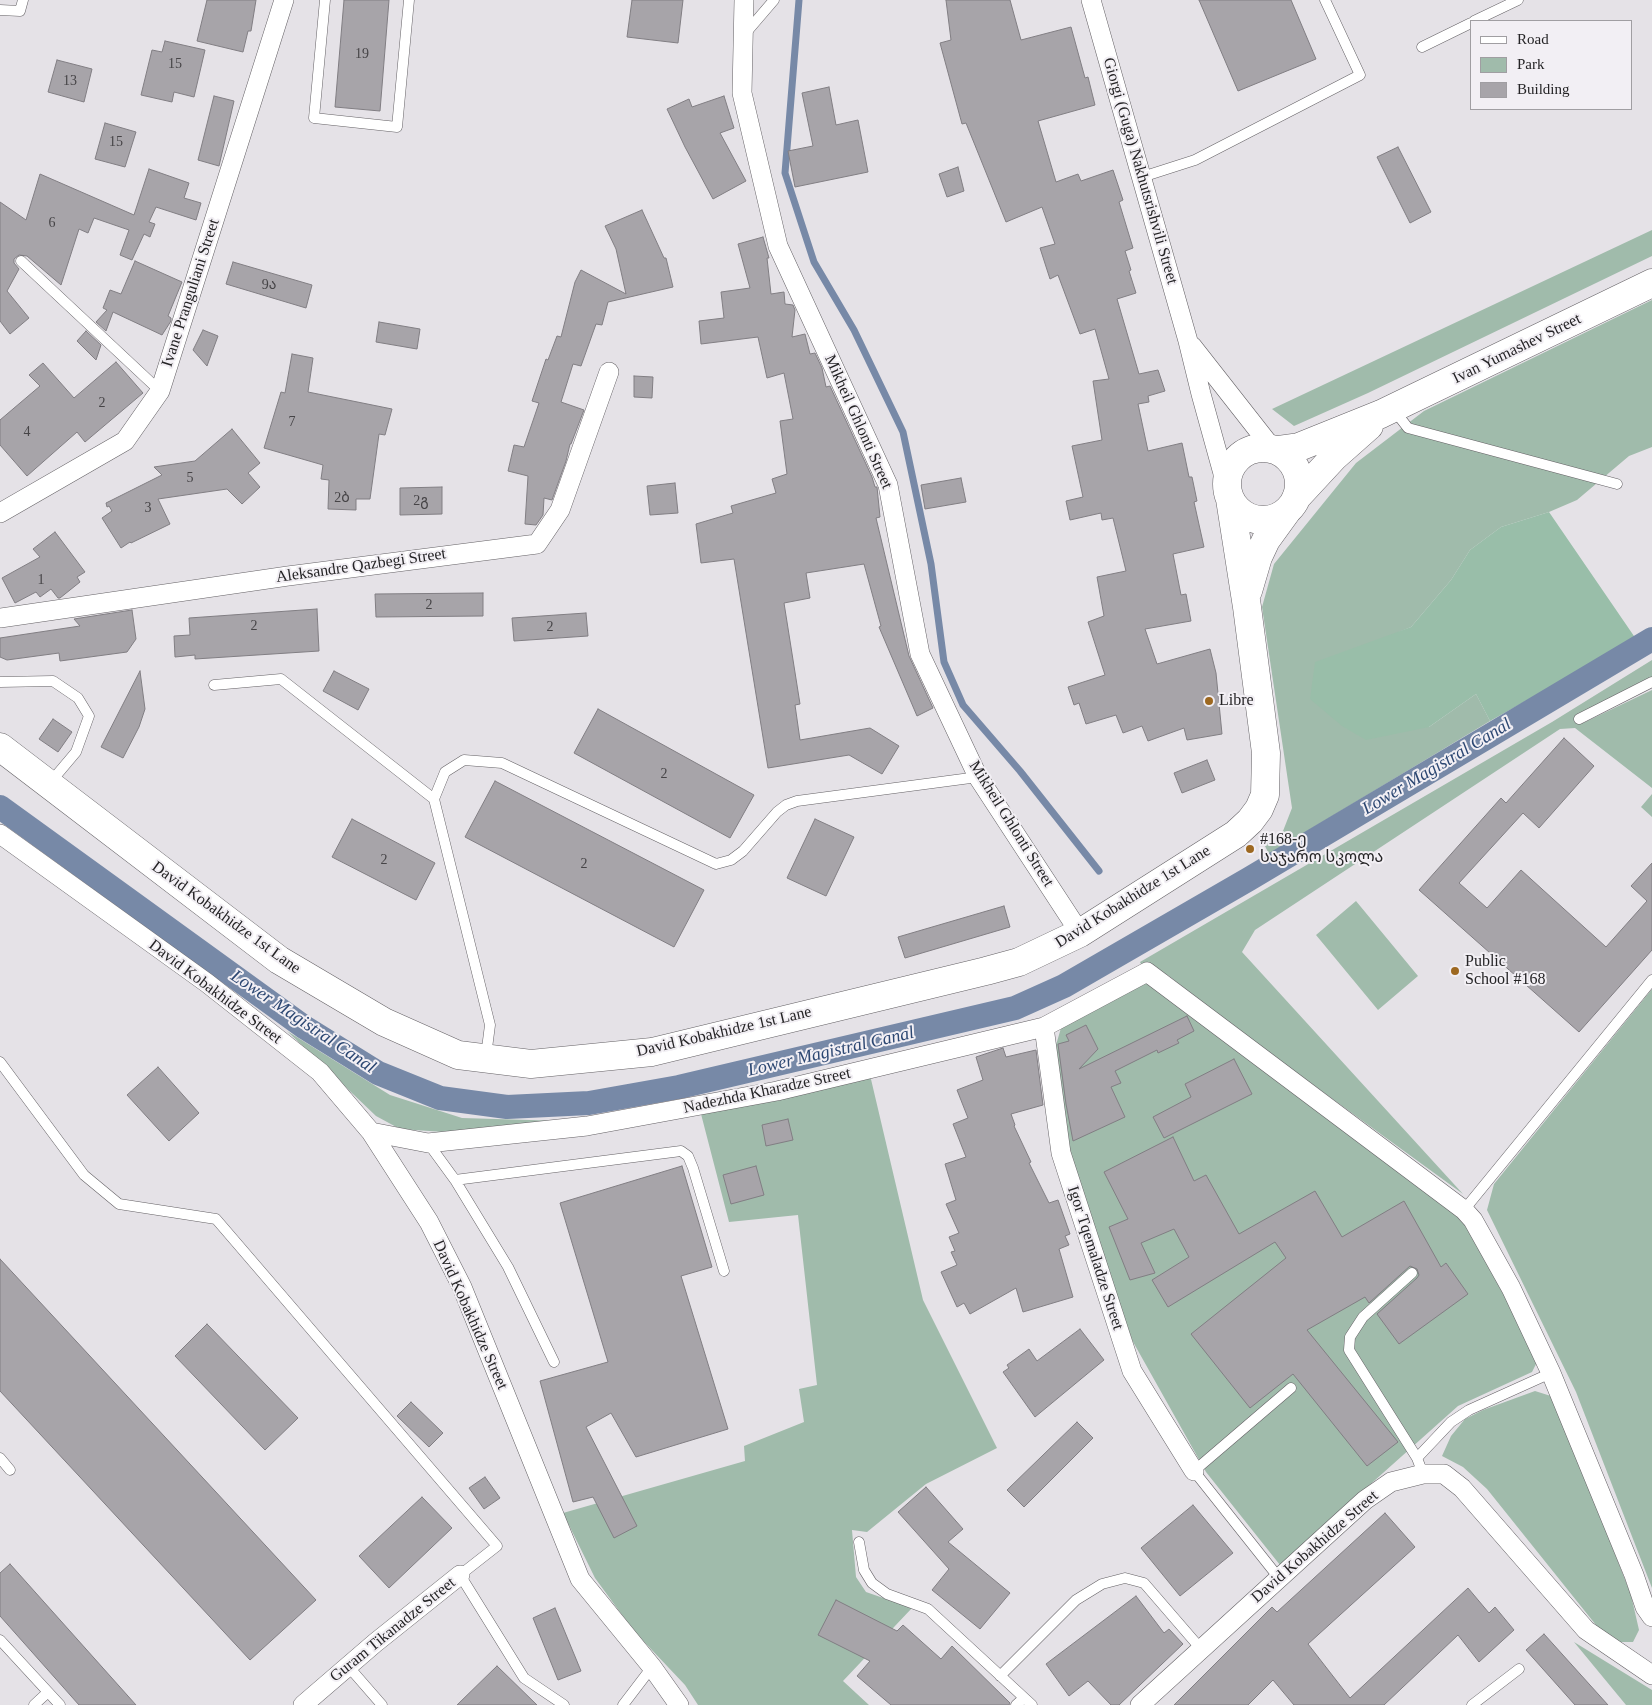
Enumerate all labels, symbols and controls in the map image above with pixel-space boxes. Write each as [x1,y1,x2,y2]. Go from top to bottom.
legend [1470,20,1632,110]
text: Road [1517,31,1549,47]
house number: 19 [355,46,369,62]
house number: 15 [168,56,182,72]
street label: Giorgi (Guga) Nakhutsrishvili Street [1098,56,1182,286]
text: Park [1517,56,1545,72]
house number: 13 [63,73,77,89]
text: Building [1517,81,1570,97]
house number: 15 [109,134,123,150]
house number: 6 [49,215,56,231]
street label: Ivane Pranguliani Street [158,217,224,369]
house number: 9ა [262,277,276,293]
street label: Ivan Yumashev Street [1450,310,1584,388]
street label: Mikheil Ghlonti Street [820,352,896,492]
house number: 2 [98,395,105,411]
house number: 7 [288,414,296,430]
house number: 4 [24,424,31,440]
house number: 5 [186,470,194,486]
house number: 2ბ [334,490,350,506]
house number: 2გ [413,493,429,509]
house number: 3 [144,500,152,516]
street label: Aleksandre Qazbegi Street [275,545,447,587]
house number: 1 [37,572,44,588]
house number: 2 [426,597,432,613]
house number: 2 [250,618,258,634]
house number: 2 [546,619,554,635]
place label: Libre [1219,691,1254,711]
marker: Libre [1203,695,1215,707]
water label: Lower Magistral Canal [1359,714,1515,820]
street label: Mikheil Ghlonti Street [964,757,1058,891]
house number: 2 [661,766,668,782]
place label: #168-ე საჯარო სკოლა [1260,830,1383,868]
street label: David Kobakhidze 1st Lane [1052,841,1214,953]
marker: #168-ე საჯარო სკოლა [1244,843,1256,855]
house number: 2 [380,852,388,868]
house number: 2 [580,856,588,872]
street label: David Kobakhidze 1st Lane [148,858,304,978]
street label: David Kobakhidze Street [145,936,285,1048]
place label: Public School #168 [1465,952,1545,990]
marker: Public School #168 [1449,965,1461,977]
water label: Lower Magistral Canal [226,966,380,1078]
street label: David Kobakhidze 1st Lane [635,1003,813,1061]
water label: Lower Magistral Canal [746,1022,916,1082]
street label: Nadezhda Kharadze Street [682,1064,852,1118]
street label: Igor Tqemaladze Street [1063,1184,1127,1332]
street label: David Kobakhidze Street [428,1237,512,1393]
street label: David Kobakhidze Street [1248,1487,1382,1607]
street label: Guram Tikanadze Street [326,1574,460,1686]

